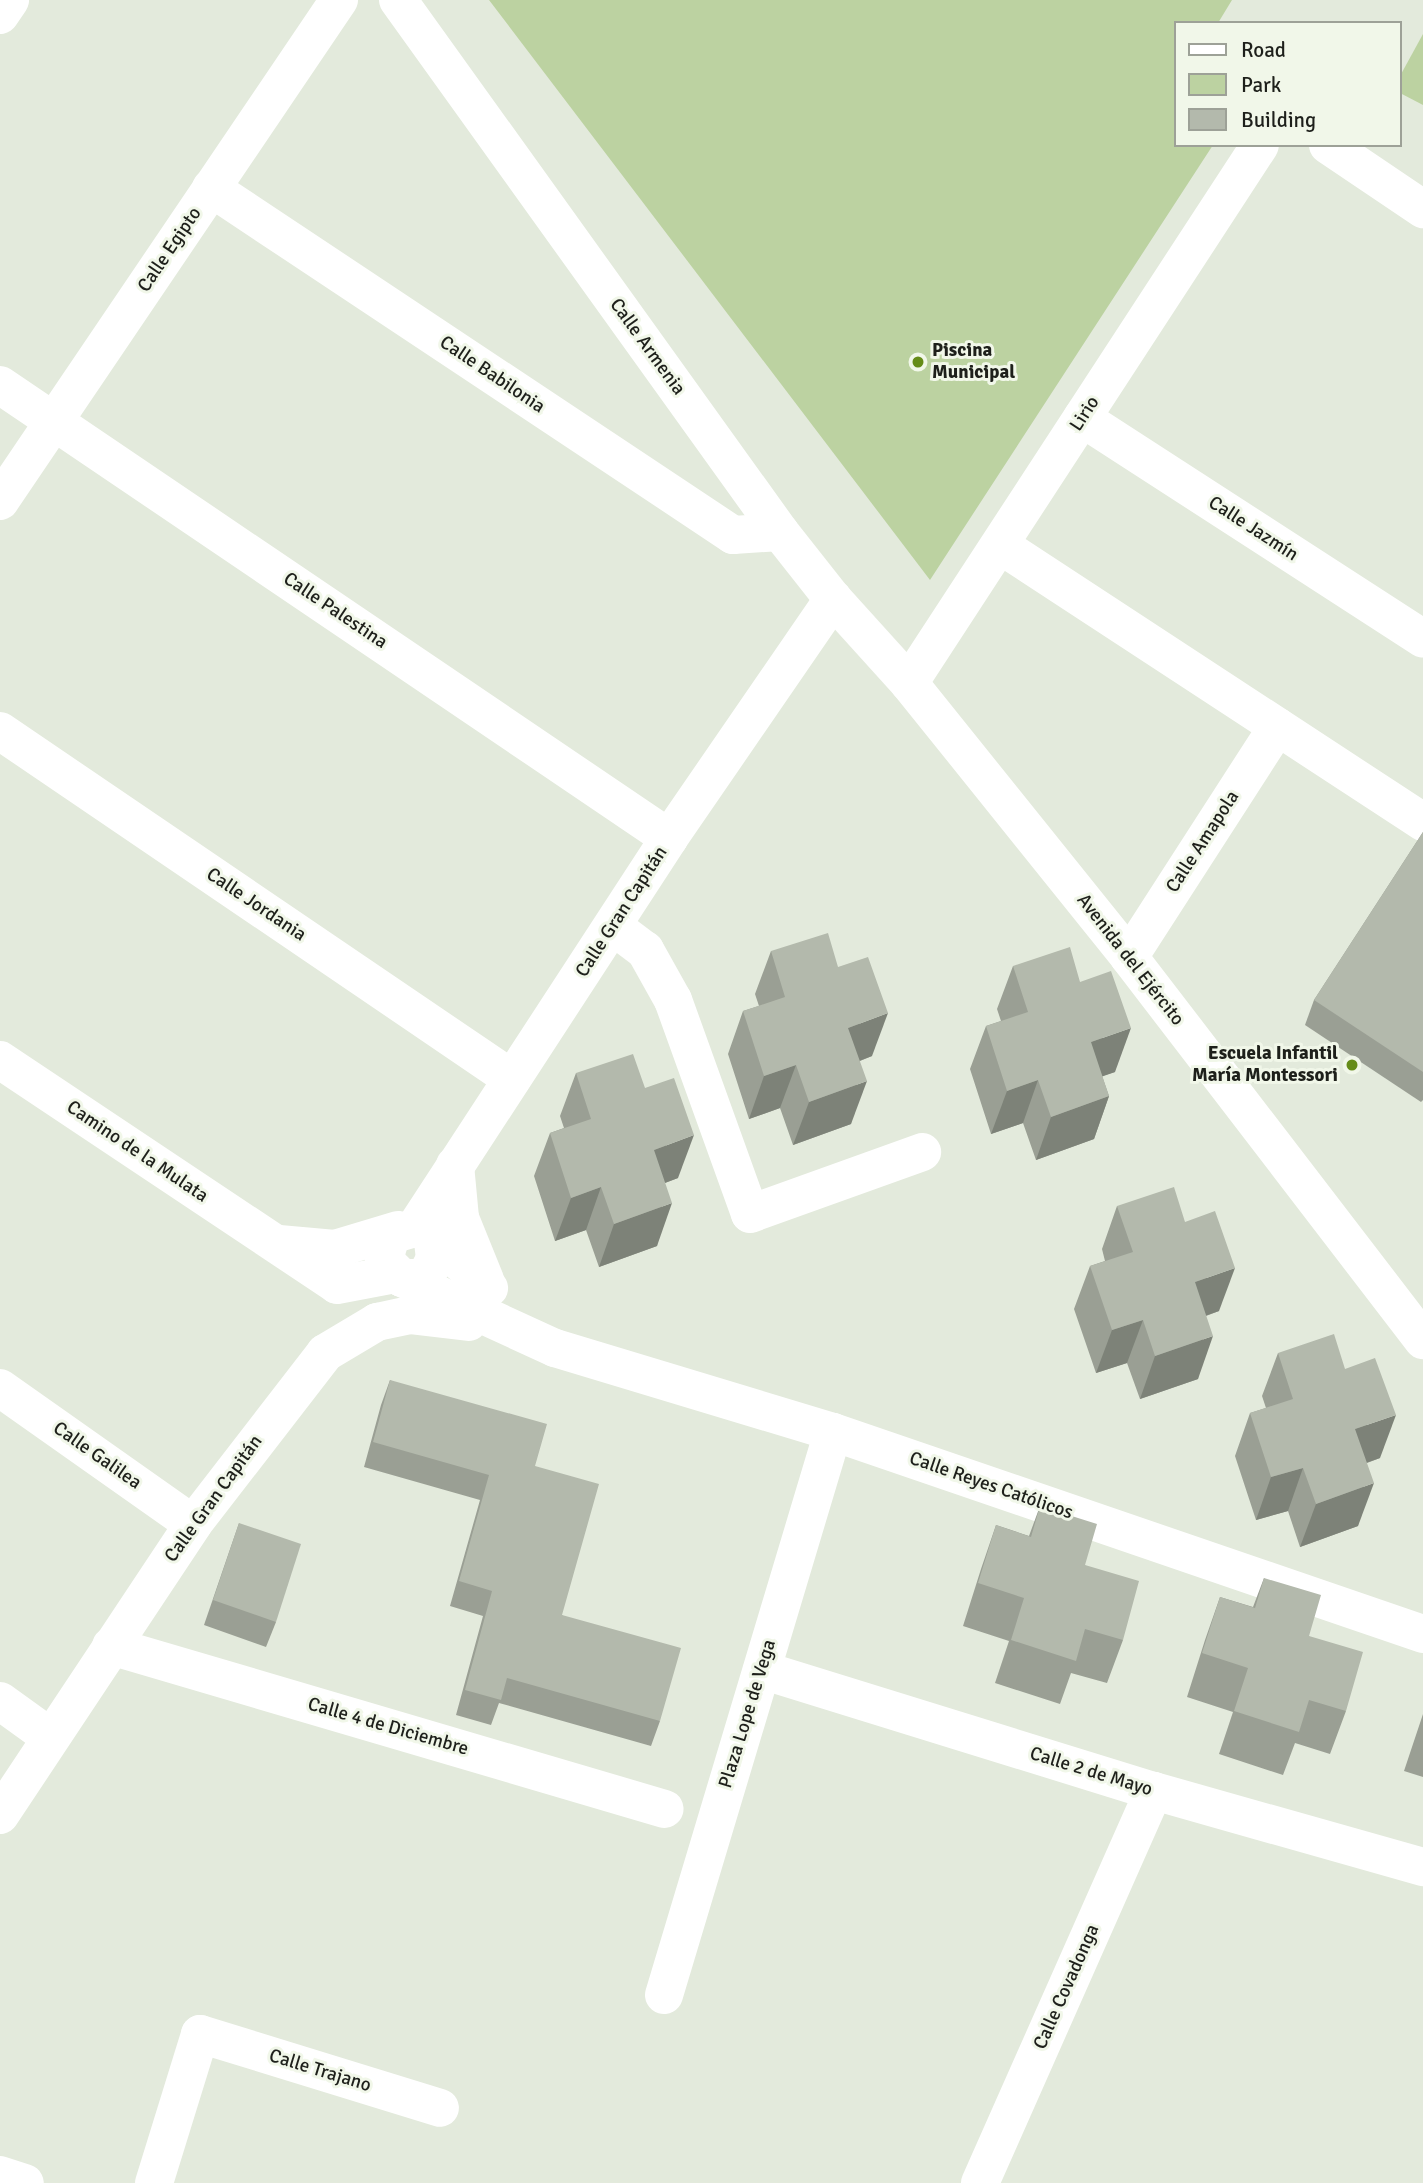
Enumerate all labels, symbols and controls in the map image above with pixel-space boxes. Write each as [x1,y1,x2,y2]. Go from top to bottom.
legend [1174,21,1402,147]
text: Road [1241,37,1286,63]
text: Park [1241,72,1281,98]
text: Building [1241,107,1316,133]
street label: Calle Egipto [133,203,207,297]
street label: Calle Armenia [604,294,690,400]
street label: Calle Babilonia [435,331,549,419]
place label: Piscina Municipal [932,340,1015,384]
marker: Piscina Municipal [910,354,926,370]
street label: Lirio [1065,392,1105,436]
street label: Calle Jazmín [1204,492,1302,566]
street label: Calle Palestina [279,568,391,654]
street label: Calle Amapola [1162,787,1244,897]
street label: Calle Gran Capitán [571,842,673,982]
street label: Calle Jordania [202,863,310,947]
street label: Avenida del Ejército [1072,890,1188,1030]
place label: Escuela Infantil María Montessori [1192,1043,1338,1087]
marker: Escuela Infantil María Montessori [1344,1057,1360,1073]
street label: Camino de la Mulata [62,1096,212,1208]
street label: Calle Galilea [49,1417,145,1495]
street label: Calle Gran Capitán [160,1431,268,1567]
street label: Calle Reyes Católicos [906,1447,1076,1525]
street label: Plaza Lope de Vega [715,1637,781,1791]
street label: Calle 4 de Diciembre [305,1693,471,1761]
street label: Calle 2 de Mayo [1027,1743,1155,1801]
street label: Calle Covadonga [1029,1921,1105,2053]
street label: Calle Trajano [266,2045,374,2097]

